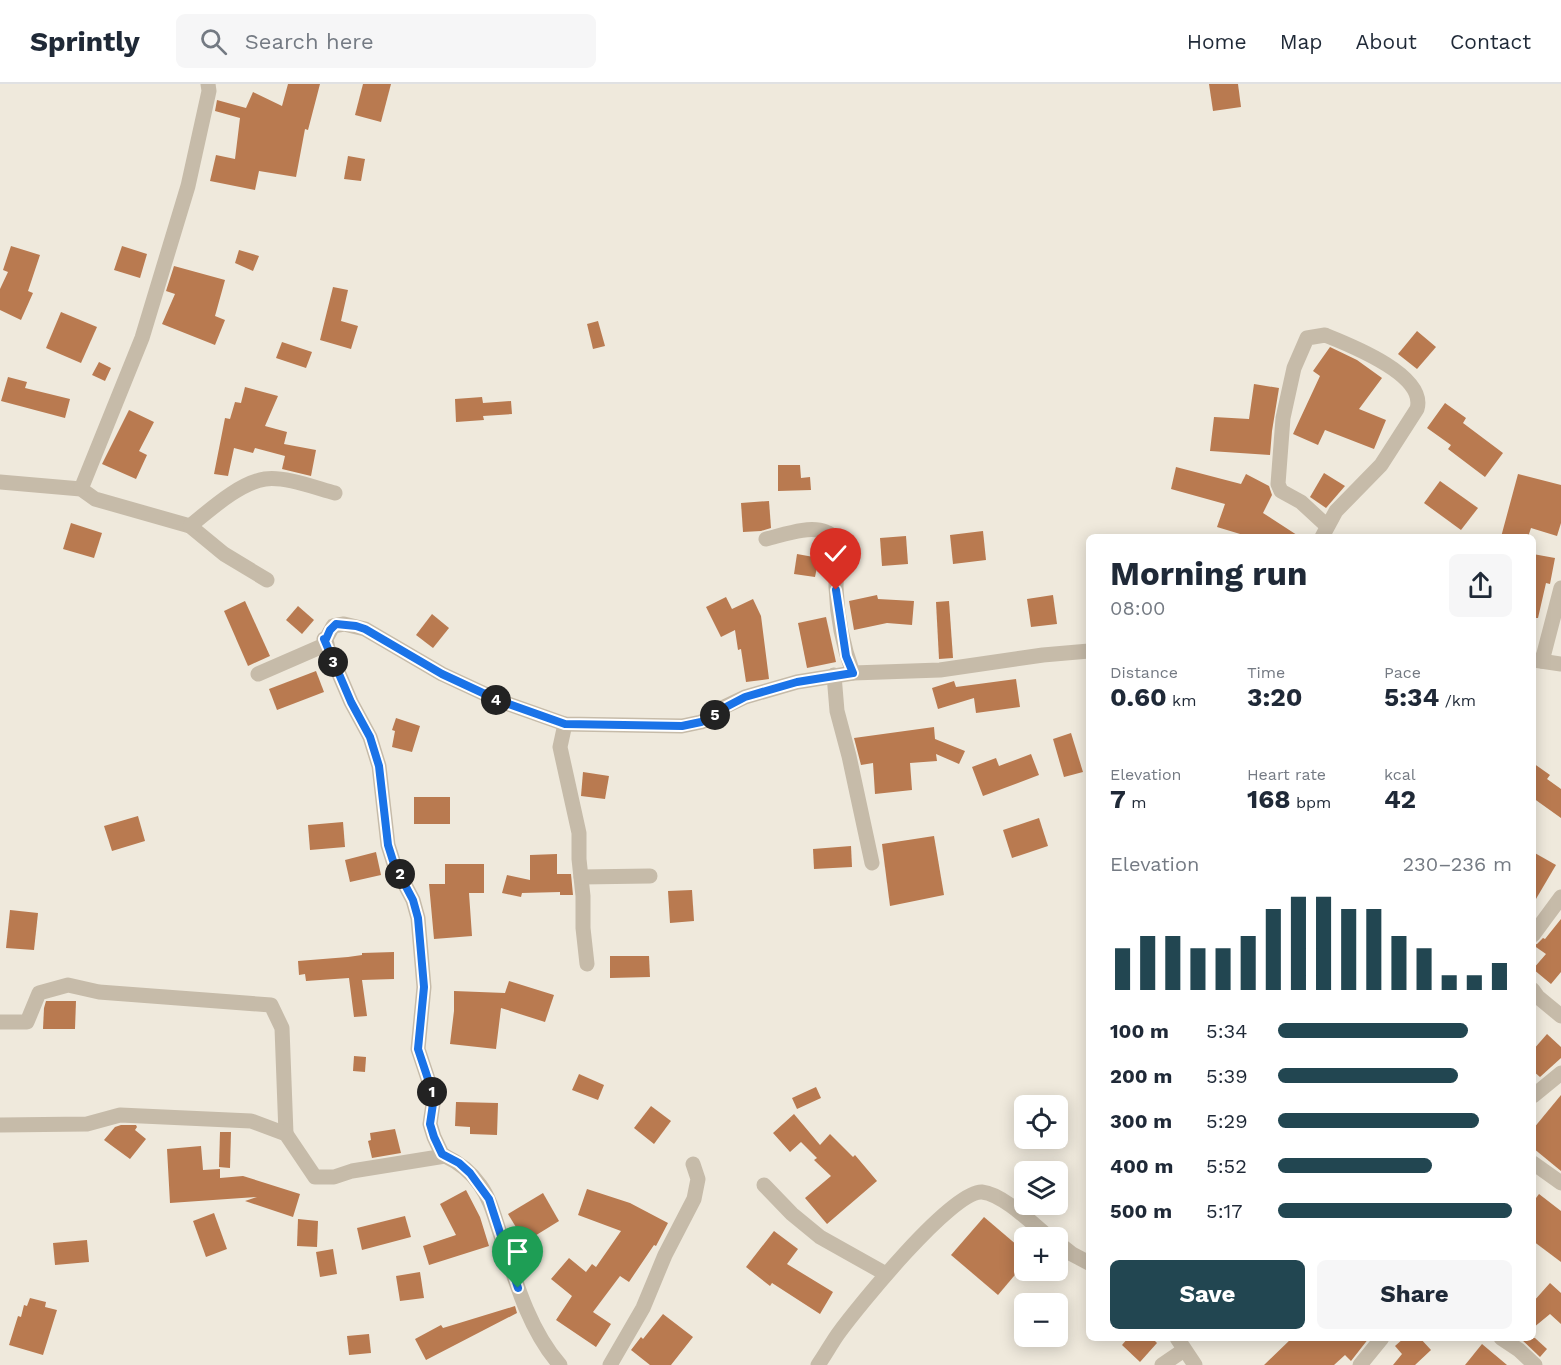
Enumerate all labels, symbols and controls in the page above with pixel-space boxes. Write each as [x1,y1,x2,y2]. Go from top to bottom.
search box [176,14,596,68]
text: Sprintly [30,25,140,58]
icon: search [197,25,230,58]
text: Search here [245,29,374,54]
text: Home [1187,29,1247,54]
text: Map [1280,29,1323,54]
text: About [1356,29,1417,54]
text: Contact [1450,29,1531,54]
pin [810,528,861,590]
icon: check [819,537,852,570]
text: Morning run [1110,554,1307,593]
button: share [1449,554,1512,617]
text: 08:00 [1110,596,1166,620]
pin: 3 [318,647,348,677]
text: 3 [328,652,338,671]
text: Distance [1110,663,1178,682]
text: Time [1247,663,1285,682]
text: Pace [1384,663,1421,682]
text: 0.60 [1110,682,1167,712]
text: 3:20 [1247,682,1303,712]
text: 5:34 [1384,682,1439,712]
pin: 4 [481,685,511,715]
text: 4 [491,690,501,709]
text: km [1167,691,1196,710]
text: /km [1439,691,1476,710]
pin: 5 [700,700,730,730]
text: 5 [710,705,720,724]
text: Elevation [1110,765,1181,784]
text: Heart rate [1247,765,1326,784]
text: kcal [1384,765,1416,784]
text: 7 [1110,784,1126,814]
text: 168 [1247,784,1291,814]
text: 42 [1384,784,1416,814]
text: m [1126,793,1147,812]
text: bpm [1291,793,1331,812]
text: Elevation [1110,852,1199,876]
text: 230–236 m [1402,852,1512,876]
pin: 2 [385,859,415,889]
text: 2 [395,864,405,883]
text: 100 m [1110,1019,1169,1043]
text: 5:34 [1206,1019,1247,1043]
text: 200 m [1110,1064,1172,1088]
text: 5:39 [1206,1064,1248,1088]
pin: 1 [417,1077,447,1107]
text: 1 [429,1082,435,1101]
map controls [1014,1095,1068,1347]
button: locate [1014,1095,1068,1149]
text: 300 m [1110,1109,1172,1133]
text: 5:29 [1206,1109,1248,1133]
text: 400 m [1110,1154,1173,1178]
text: 5:52 [1206,1154,1247,1178]
button: layers [1014,1161,1068,1215]
text: 500 m [1110,1199,1172,1223]
text: 5:17 [1206,1199,1243,1223]
pin [492,1226,543,1288]
button: + [1014,1227,1068,1281]
icon: arrive [501,1235,534,1268]
button: Save [1110,1260,1305,1329]
button: Share [1317,1260,1512,1329]
button: − [1014,1293,1068,1347]

